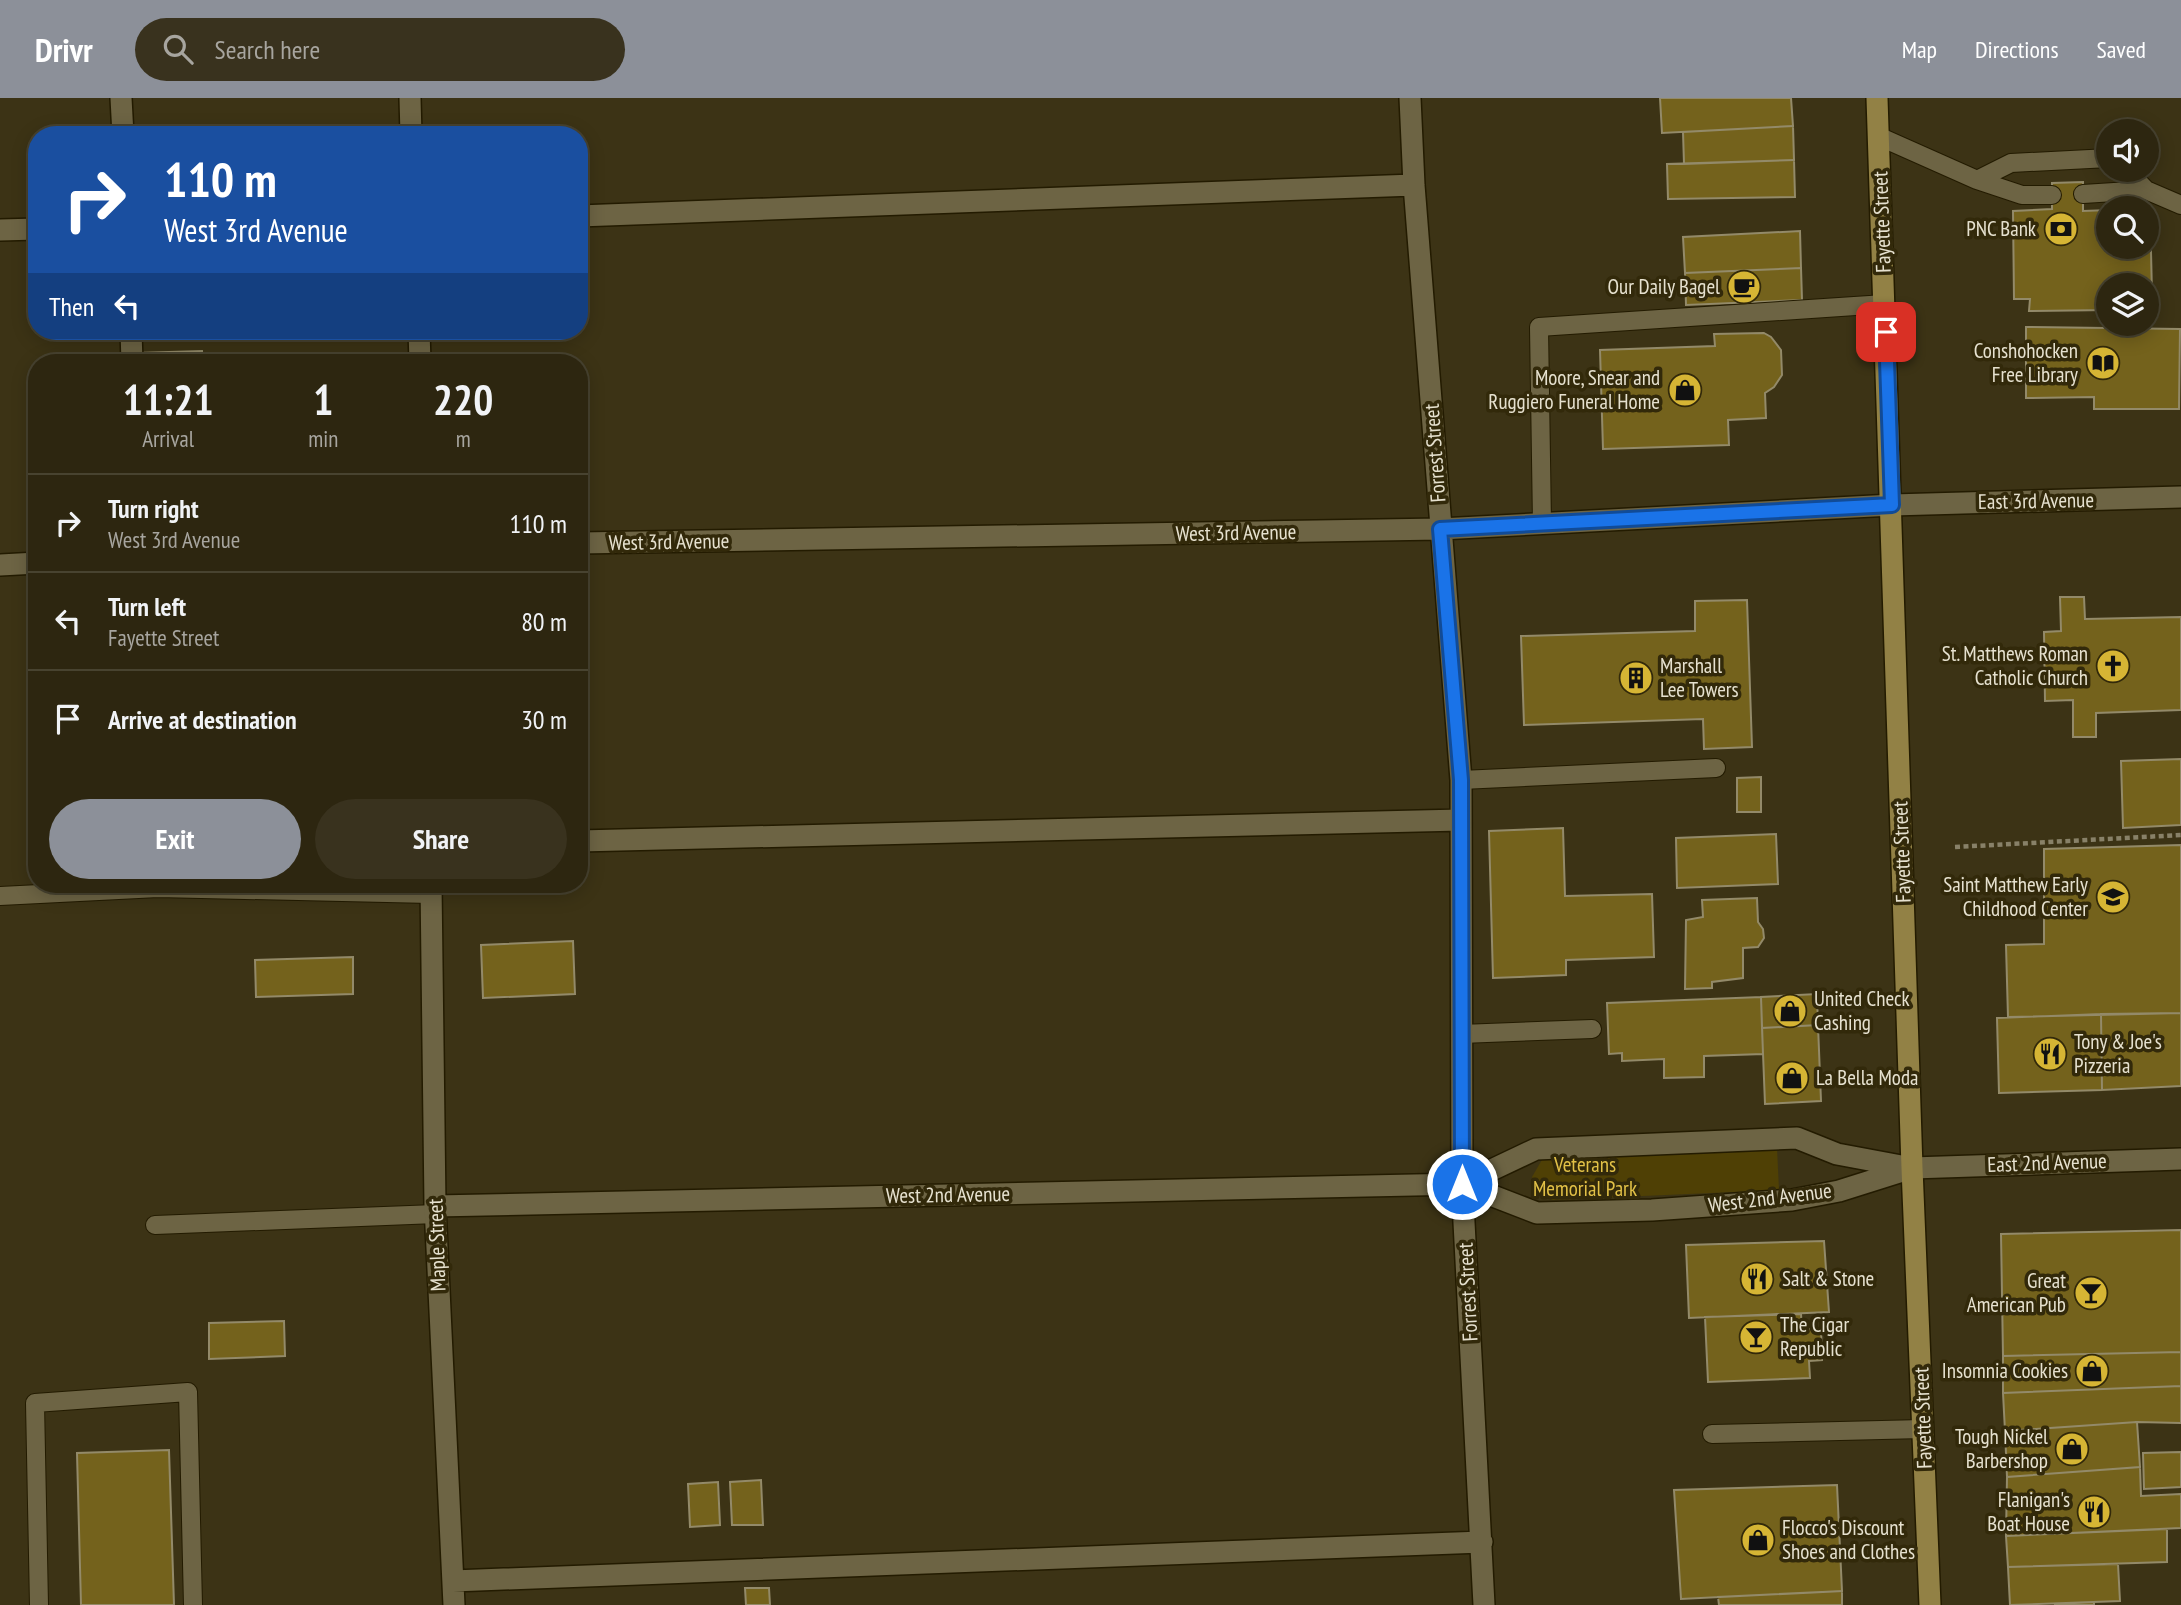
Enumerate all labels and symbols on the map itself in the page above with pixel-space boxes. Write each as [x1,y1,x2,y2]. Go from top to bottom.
street label: Fayette Street [1866,171,1897,273]
bank icon: PNC Bank [2042,210,2080,248]
place label: PNC Bank [1966,215,2036,242]
cafe icon: Our Daily Bagel [1725,268,1763,306]
place label: Our Daily Bagel [1608,273,1720,300]
pin [1856,302,1916,362]
place label: Conshohocken Free Library [1974,337,2078,388]
library icon: Conshohocken Free Library [2084,344,2122,382]
place label: Moore, Snear and Ruggiero Funeral Home [1488,364,1660,415]
shop icon: Moore, Snear and Ruggiero Funeral Home [1666,371,1704,409]
street label: Forrest Street [1418,403,1451,503]
street label: East 3rd Avenue [1978,486,2094,515]
street label: West 3rd Avenue [1175,518,1297,547]
street label: West 3rd Avenue [608,527,730,556]
place label: St. Matthews Roman Catholic Church [1942,640,2088,691]
church icon: St. Matthews Roman Catholic Church [2094,647,2132,685]
place label: Marshall Lee Towers [1660,652,1739,703]
building icon: Marshall Lee Towers [1617,659,1655,697]
street label: Fayette Street [1886,801,1917,903]
place label: Saint Matthew Early Childhood Center [1943,871,2088,922]
school or university icon: Saint Matthew Early Childhood Center [2094,878,2132,916]
place label: United Check Cashing [1814,985,1910,1036]
shop icon: United Check Cashing [1771,992,1809,1030]
place label: Tony & Joe's Pizzeria [2074,1028,2162,1079]
restaurant icon: Tony & Joe's Pizzeria [2031,1035,2069,1073]
shop icon: La Bella Moda [1773,1059,1811,1097]
place label: La Bella Moda [1816,1064,1918,1091]
position arrow [1425,1147,1499,1221]
street label: East 2nd Avenue [1987,1147,2107,1178]
park label: Veterans Memorial Park [1533,1151,1637,1202]
street label: West 2nd Avenue [1707,1177,1833,1218]
street label: West 2nd Avenue [886,1180,1010,1209]
street label: Maple Street [421,1198,452,1292]
street label: Forrest Street [1451,1242,1484,1342]
restaurant icon: Salt & Stone [1738,1260,1776,1298]
place label: Salt & Stone [1782,1265,1874,1292]
place label: Great American Pub [1967,1267,2066,1318]
bar icon: Great American Pub [2072,1274,2110,1312]
place label: The Cigar Republic [1780,1311,1849,1362]
bar icon: The Cigar Republic [1737,1318,1775,1356]
shop icon: Insomnia Cookies [2073,1352,2111,1390]
place label: Insomnia Cookies [1942,1357,2068,1384]
street label: Fayette Street [1907,1367,1938,1469]
place label: Tough Nickel Barbershop [1955,1423,2048,1474]
shop icon: Tough Nickel Barbershop [2053,1430,2091,1468]
place label: Flanigan's Boat House [1987,1486,2070,1537]
restaurant icon: Flanigan's Boat House [2075,1493,2113,1531]
place label: Flocco's Discount Shoes and Clothes [1782,1514,1915,1565]
shop icon: Flocco's Discount Shoes and Clothes [1739,1521,1777,1559]

